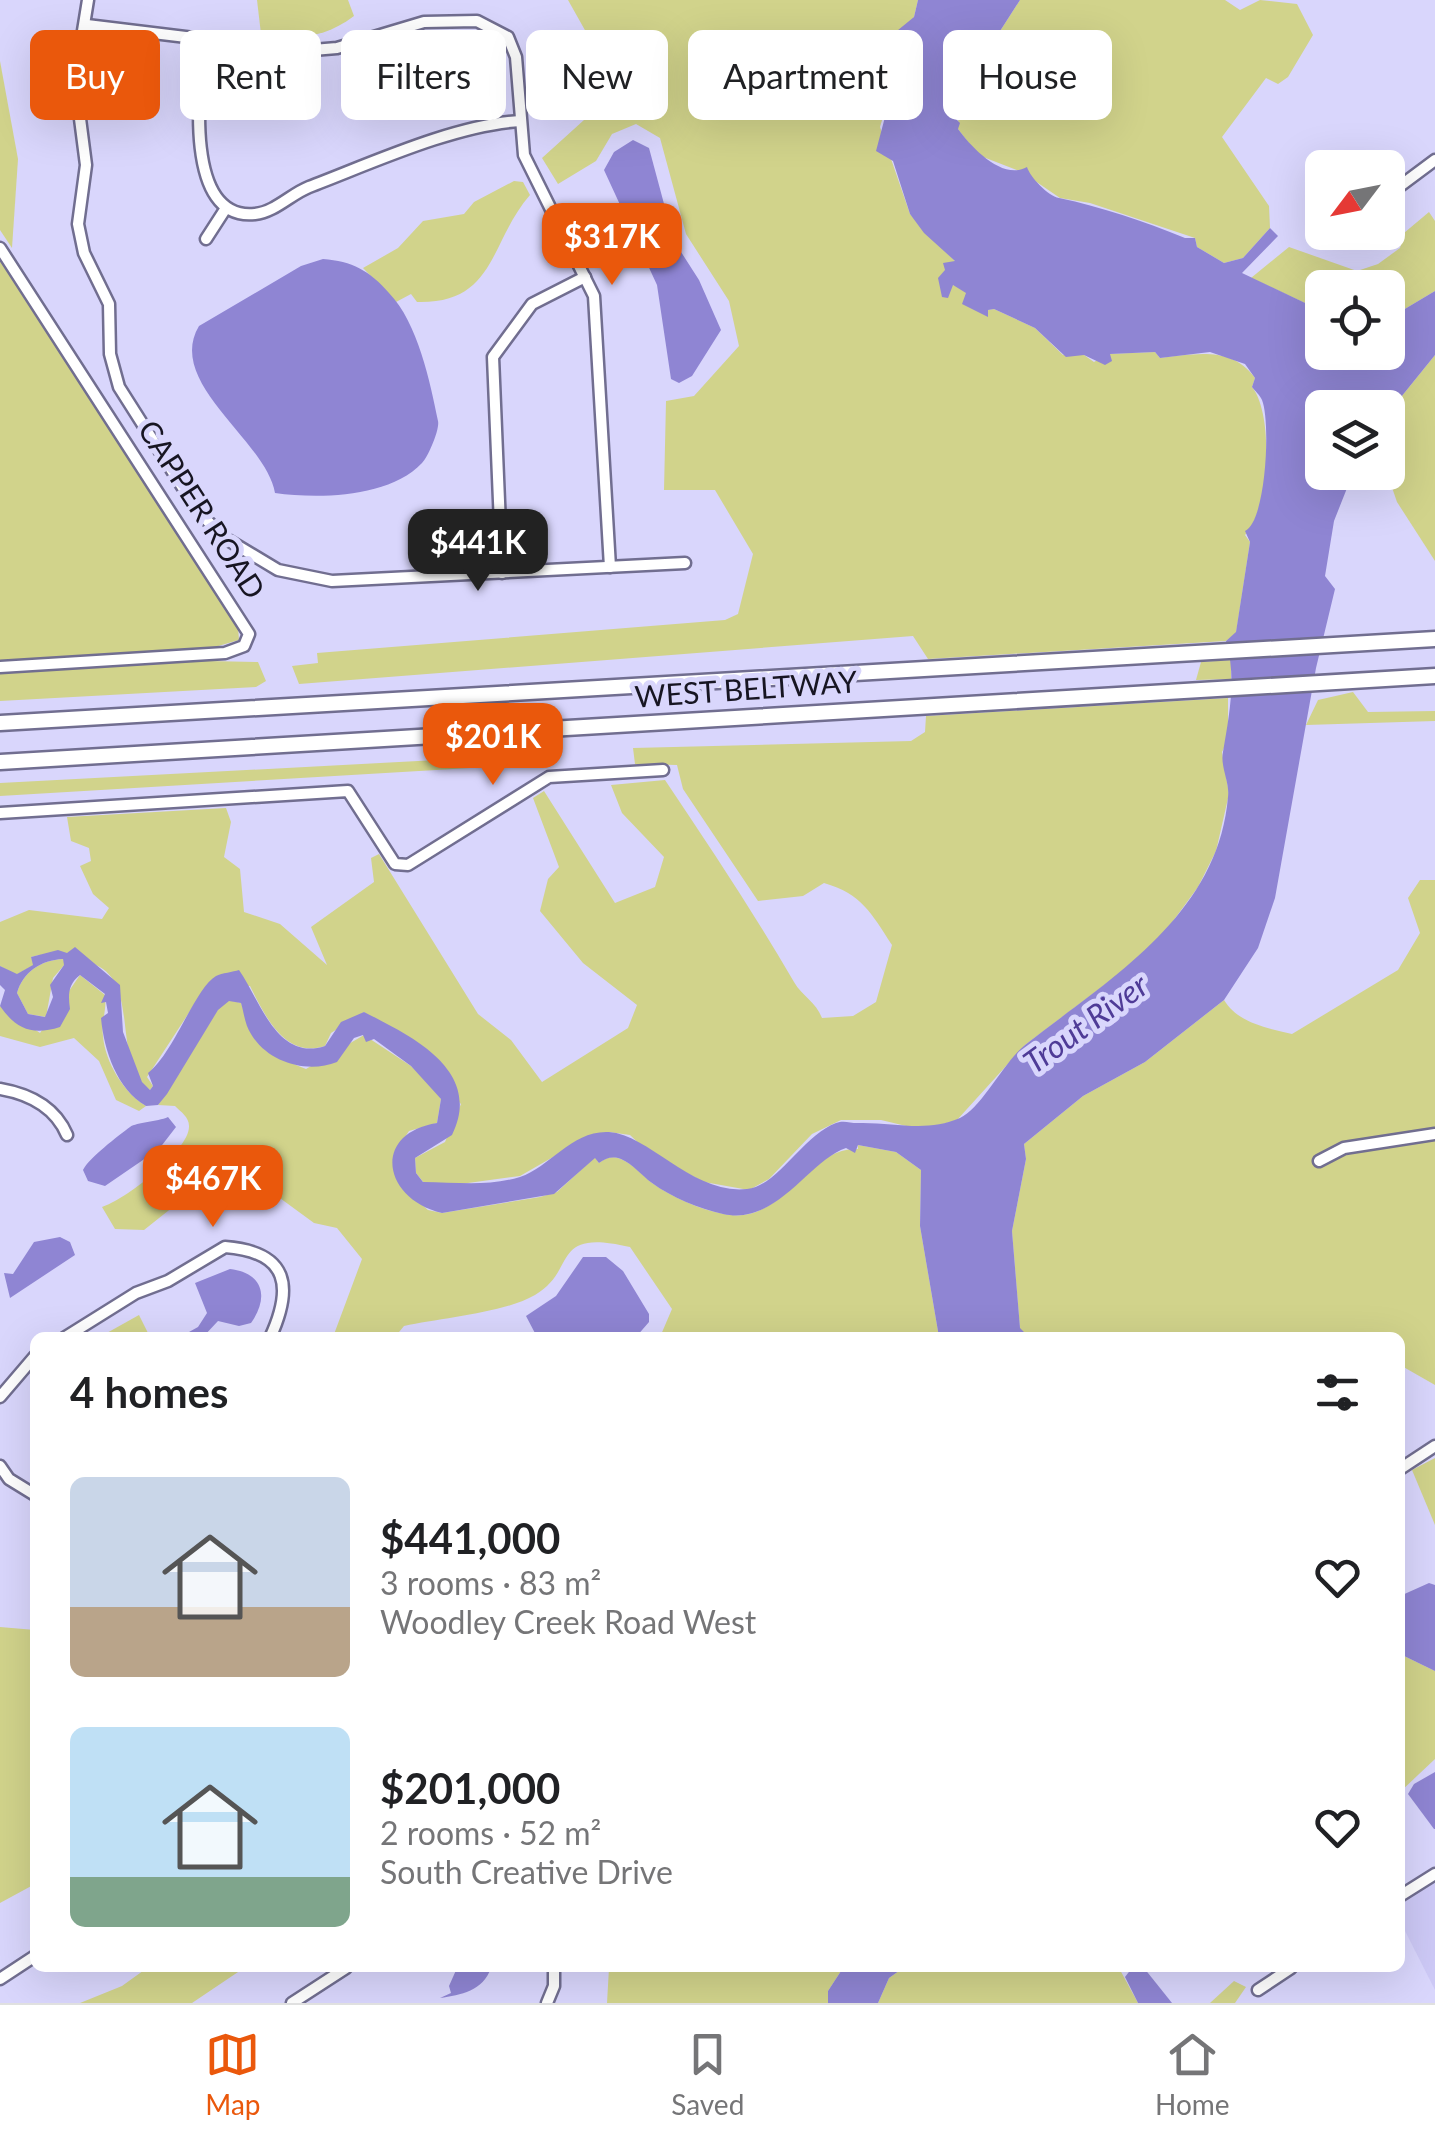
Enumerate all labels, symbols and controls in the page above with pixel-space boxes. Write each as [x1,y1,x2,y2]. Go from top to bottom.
chip: Buy [30,30,160,120]
chip: Rent [180,30,321,120]
chip: Filters [341,30,506,120]
chip: New [526,30,668,120]
chip: Apartment [688,30,923,120]
chip: House [943,30,1112,120]
north arrow [1305,150,1405,250]
map controls [1305,150,1405,490]
pin: $317K [542,203,682,288]
text: $317K [564,216,660,255]
button: locate [1305,270,1405,370]
button: layers [1305,390,1405,490]
street label: CAPPER ROAD [132,413,274,605]
pin: $441K [408,509,548,594]
text: $441K [430,522,526,561]
street label: WEST BELTWAY [633,662,859,714]
pin: $201K [423,703,563,788]
text: $201K [445,716,541,755]
water label: Trout River [1015,964,1156,1081]
pin: $467K [143,1145,283,1230]
text: $467K [165,1158,261,1197]
icon: filters [1310,1365,1365,1420]
text: 4 homes [70,1367,228,1417]
text: $441,000 [380,1513,560,1563]
icon: home [150,1517,270,1637]
icon: heart [1310,1550,1365,1605]
text: 3 rooms · 83 m² [380,1563,601,1602]
text: Woodley Creek Road West [380,1602,756,1641]
text: $201,000 [380,1763,560,1813]
icon: home [150,1767,270,1887]
icon: heart [1310,1800,1365,1855]
text: 2 rooms · 52 m² [380,1813,601,1852]
text: South Creative Drive [380,1852,673,1891]
tab: Map [205,2027,261,2121]
tab: Saved [671,2027,744,2121]
tab: Home [1155,2027,1230,2121]

